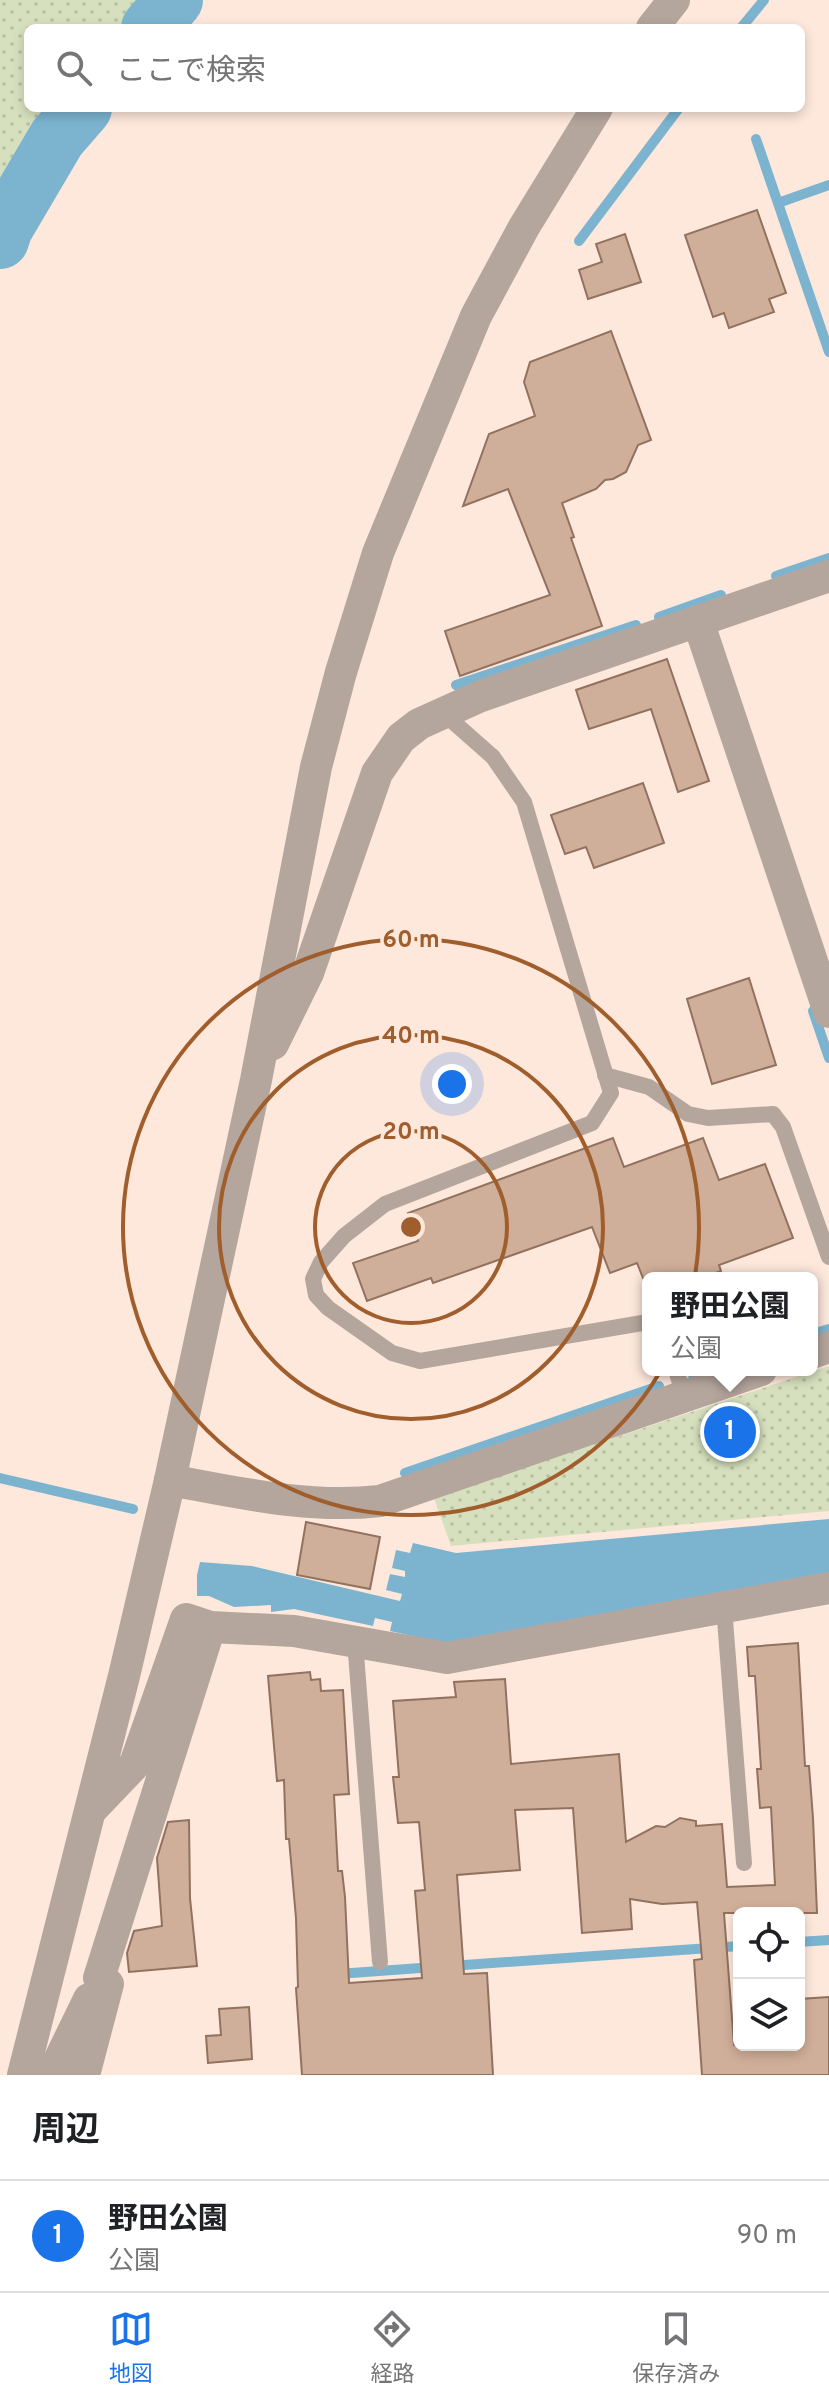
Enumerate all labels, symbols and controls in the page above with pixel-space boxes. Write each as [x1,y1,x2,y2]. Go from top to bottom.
search box [24,24,805,112]
icon: search [52,46,96,90]
text: ここで検索 [116,54,266,91]
text: 60 m [382,926,440,956]
text: 40 m [382,1022,440,1052]
your location [432,1064,472,1104]
text: 20 m [382,1118,440,1148]
centre of rings [397,1213,425,1241]
popup [642,1272,818,1376]
text: 野田公園 [670,1290,790,1327]
text: 公園 [670,1334,722,1367]
pin: 1 [704,1402,756,1462]
map controls [733,1907,805,2051]
button: locate [733,1907,805,1979]
button: layers [733,1979,805,2051]
text: 周辺 [32,2110,100,2153]
text: 野田公園 [108,2202,228,2239]
text: 1 [53,2220,63,2253]
text: 90 m [737,2220,797,2253]
text: 公園 [108,2246,160,2279]
tab: 地図 [109,2307,153,2389]
tab: 経路 [370,2307,414,2389]
tab: 保存済み [632,2307,720,2389]

